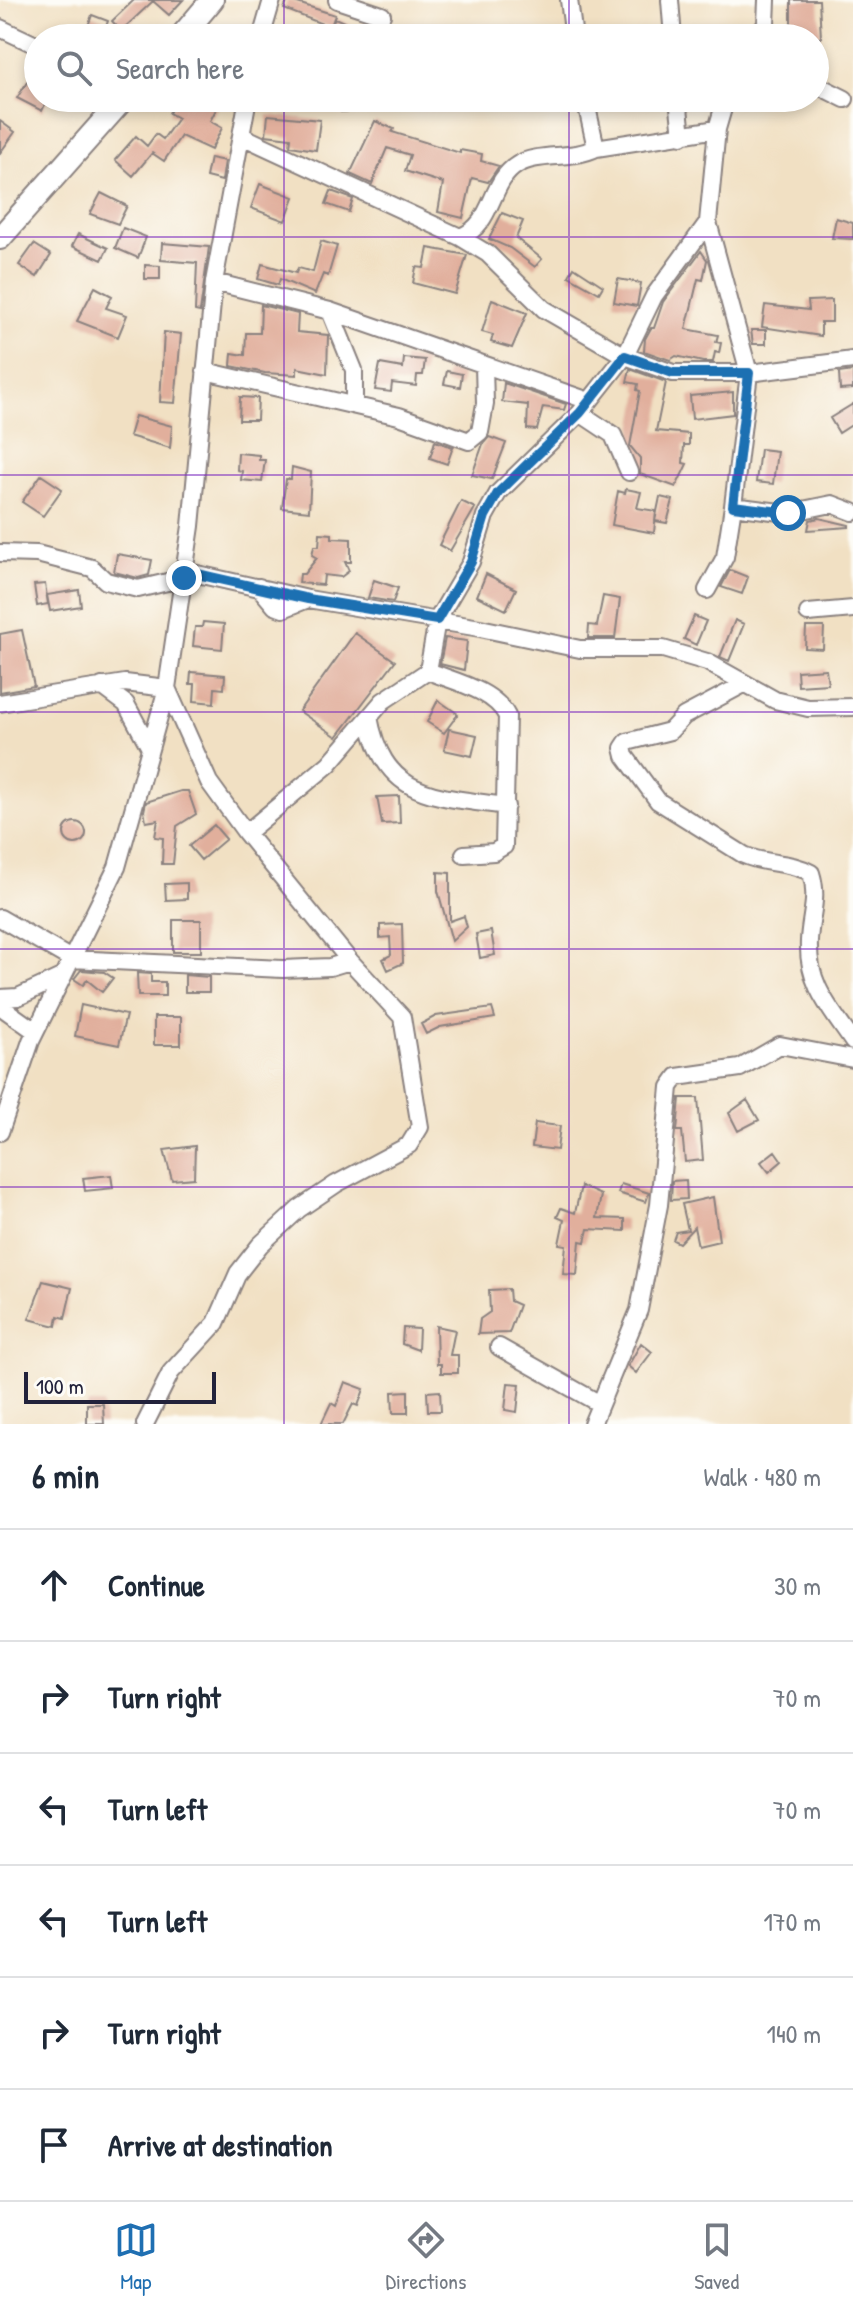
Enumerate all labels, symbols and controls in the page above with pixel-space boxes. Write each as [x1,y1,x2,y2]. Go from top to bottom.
search box [24,24,829,112]
icon: search [52,46,96,90]
text: Search here [116,48,244,88]
route start [770,495,806,531]
route end [166,560,202,596]
scale bar [24,1368,216,1404]
text: 100 m [36,1371,84,1401]
text: 6 min [32,1453,100,1499]
text: Walk · 480 m [704,1459,821,1494]
icon: ahead [32,1563,76,1607]
text: Continue [108,1565,205,1605]
text: 30 m [774,1568,821,1603]
icon: right [32,1675,76,1719]
text: Turn right [108,1677,221,1717]
text: 70 m [773,1680,821,1715]
icon: left [32,1787,76,1831]
text: Turn left [108,1789,207,1829]
text: 70 m [773,1792,821,1827]
icon: left [32,1899,76,1943]
text: Turn left [108,1901,207,1941]
text: 170 m [763,1904,821,1939]
icon: right [32,2011,76,2055]
text: Turn right [108,2013,221,2053]
text: 140 m [767,2016,821,2051]
icon: arrive [32,2123,76,2167]
text: Arrive at destination [108,2125,333,2165]
tab: Map [114,2218,158,2296]
tab: Directions [386,2218,467,2296]
tab: Saved [694,2218,739,2296]

